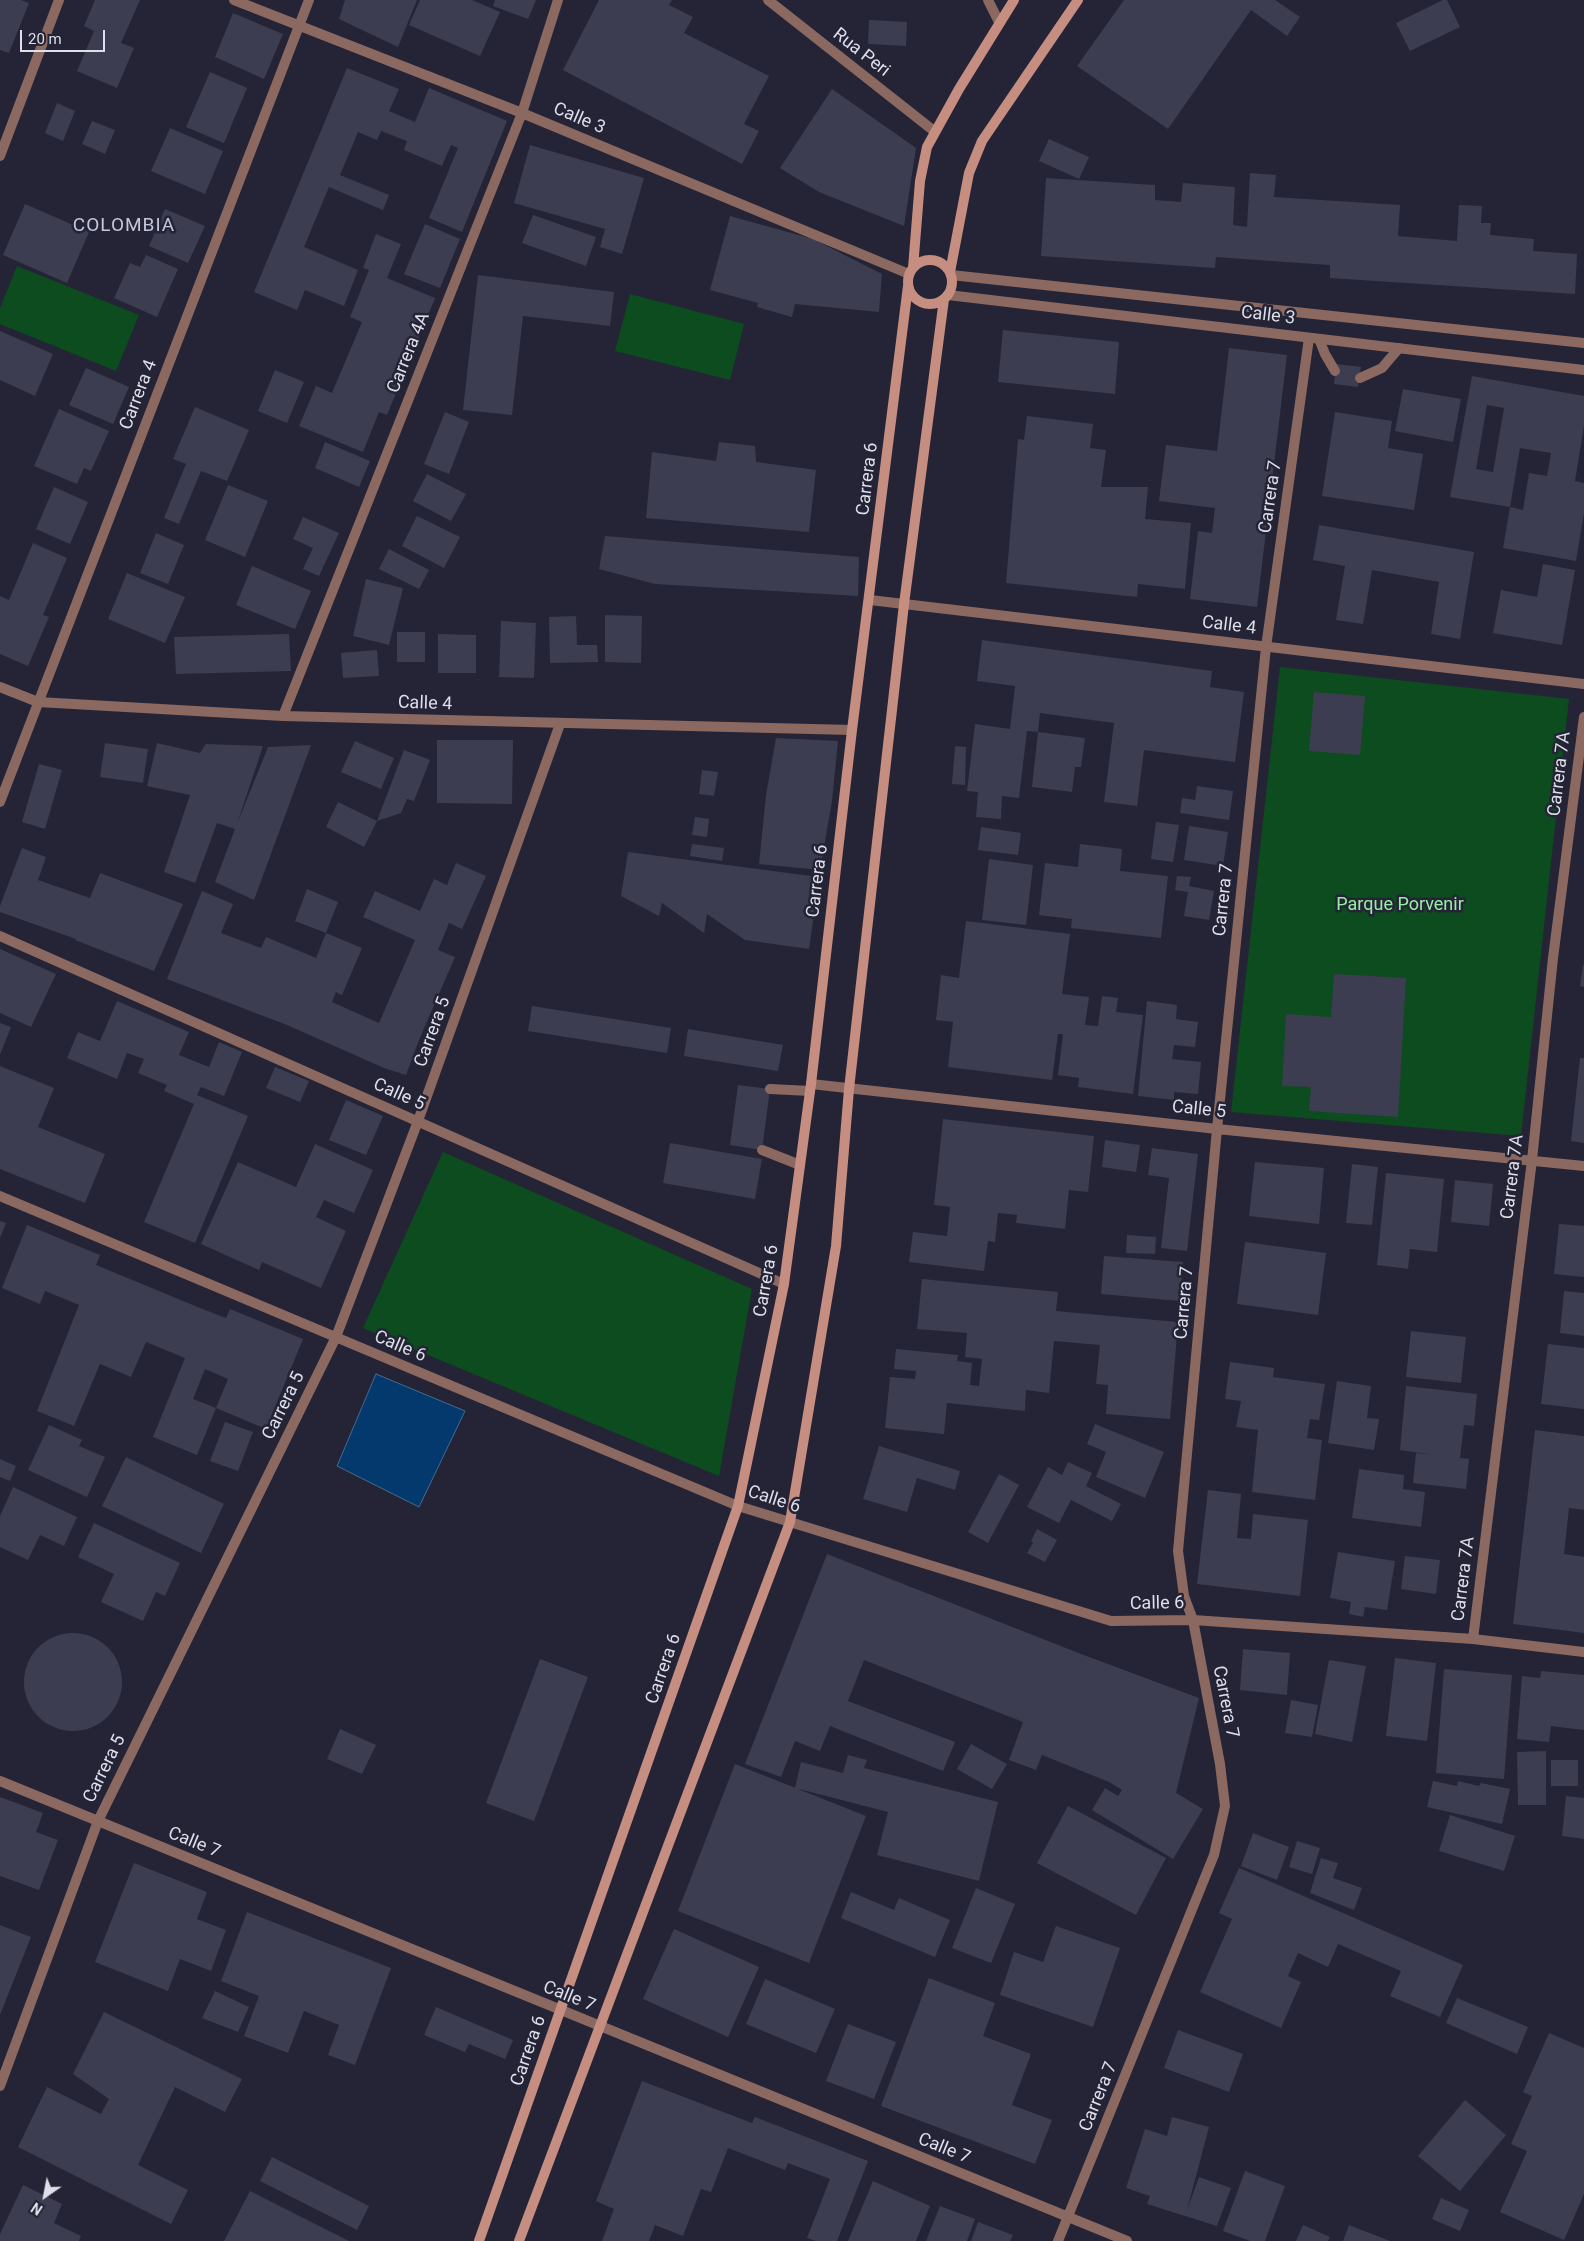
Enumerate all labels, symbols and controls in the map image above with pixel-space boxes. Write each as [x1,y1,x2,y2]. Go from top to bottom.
scale bar [22,20,108,52]
street label: Rua Peri [828,24,894,82]
text: 20 m [28,30,62,48]
street label: Calle 3 [550,98,608,140]
district label: COLOMBIA [72,215,176,237]
street label: Calle 3 [1240,302,1296,330]
street label: Carrera 4A [383,310,435,396]
street label: Carrera 4 [116,357,162,433]
street label: Carrera 6 [853,441,883,517]
street label: Carrera 7 [1255,459,1287,535]
street label: Calle 4 [1201,612,1257,640]
street label: Calle 4 [397,692,453,716]
street label: Carrera 7A [1544,731,1576,817]
street label: Carrera 6 [803,843,833,919]
street label: Carrera 7 [1209,862,1239,938]
park label: Parque Porvenir [1336,894,1464,916]
street label: Carrera 5 [410,994,456,1070]
street label: Calle 5 [370,1074,428,1116]
street label: Calle 5 [1171,1096,1227,1124]
street label: Carrera 7A [1497,1134,1529,1220]
street label: Carrera 6 [750,1243,784,1319]
street label: Carrera 7 [1171,1266,1199,1340]
street label: Calle 6 [371,1326,429,1368]
street label: Carrera 5 [258,1368,310,1444]
street label: Calle 6 [745,1481,803,1519]
street label: Carrera 7A [1448,1536,1480,1622]
street label: Calle 6 [1130,1593,1184,1615]
street label: Carrera 6 [642,1631,686,1707]
street label: Carrera 7 [1207,1664,1243,1740]
street label: Carrera 5 [79,1731,131,1807]
street label: Calle 7 [165,1823,223,1863]
street label: Calle 7 [540,1977,598,2017]
street label: Carrera 6 [507,2013,551,2089]
street label: Carrera 7 [1075,2059,1123,2135]
street label: Calle 7 [915,2129,973,2169]
north arrow [20,2171,70,2221]
text: N [28,2199,45,2218]

